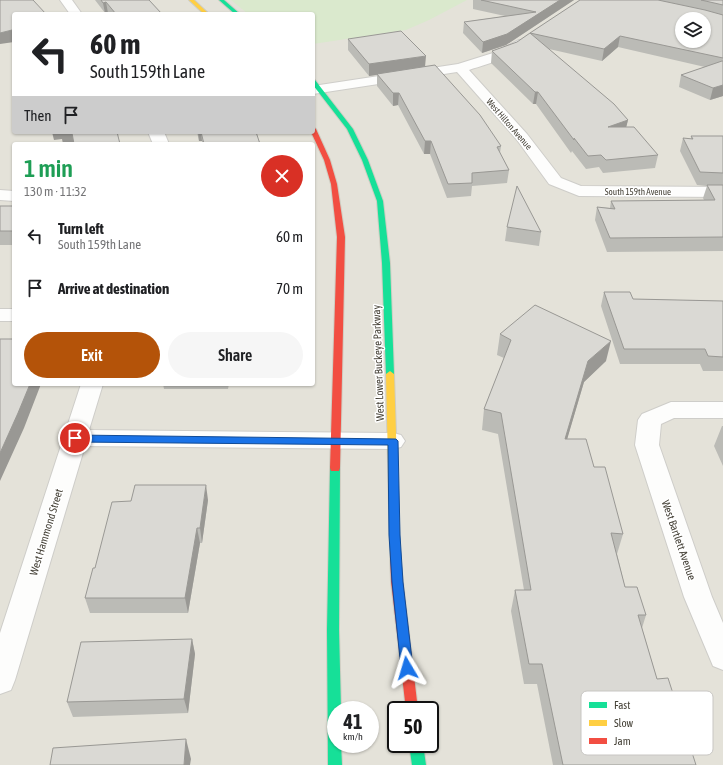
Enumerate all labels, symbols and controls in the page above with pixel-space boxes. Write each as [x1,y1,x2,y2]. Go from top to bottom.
map controls [675,12,711,48]
button: layers [675,12,711,48]
icon: left [24,28,76,80]
text: 60 m [90,28,140,60]
text: South 159th Lane [90,61,205,82]
street label: West Hilton Avenue [484,96,534,152]
icon: arrive [60,104,82,126]
text: Then [24,107,52,124]
text: 1 min [24,155,73,182]
button: close [261,155,303,197]
text: 130 m · 11:32 [24,184,87,199]
street label: South 159th Avenue [605,187,671,197]
text: Turn left [58,220,104,237]
icon: left [24,225,46,247]
text: 60 m [276,228,303,245]
text: South 159th Lane [58,237,141,252]
icon: arrive [24,277,46,299]
text: Arrive at destination [58,280,169,297]
text: 70 m [276,280,303,297]
street label: West Lower Buckeye Parkway [370,304,386,421]
button: Exit [24,332,160,378]
button: Share [168,332,303,378]
pin [58,421,92,455]
icon: arrive [64,427,86,449]
street label: West Hammond Street [27,487,65,577]
street label: West Bartlett Avenue [660,498,698,582]
position arrow [386,647,428,689]
legend [581,691,713,755]
text: Fast [614,699,630,711]
speed limit sign: 50 [387,701,439,753]
text: 41 [344,710,362,733]
text: Slow [614,717,633,729]
text: km/h [343,731,363,742]
text: Jam [614,735,631,747]

